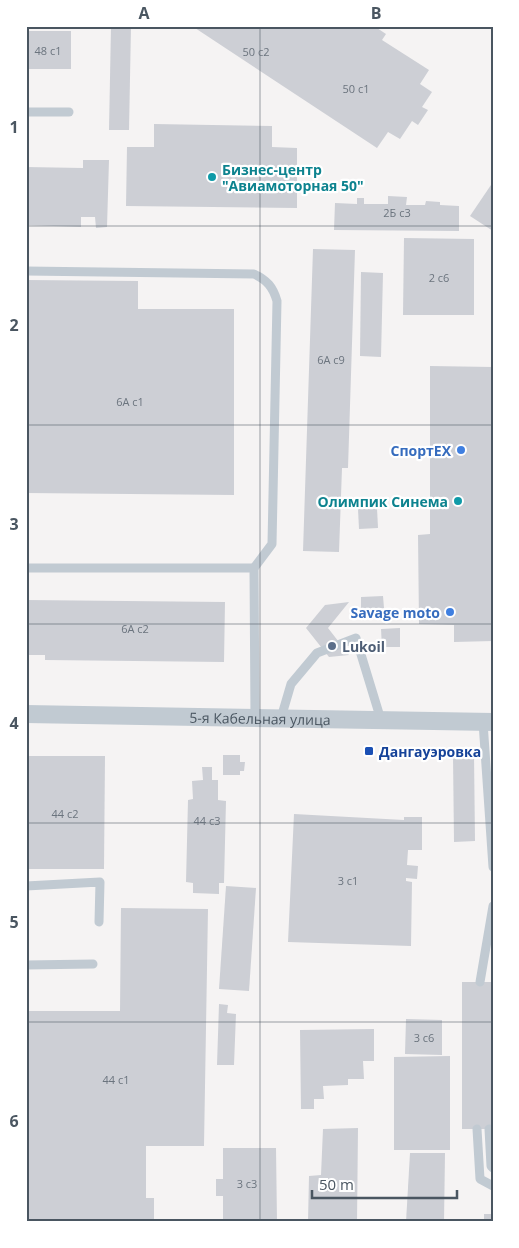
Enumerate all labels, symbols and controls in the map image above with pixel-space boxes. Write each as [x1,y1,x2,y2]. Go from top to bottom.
text: A [138,2,150,24]
text: B [371,2,381,24]
house number: 48 с1 [35,43,62,58]
house number: 50 с2 [243,44,270,59]
house number: 50 с1 [343,81,370,96]
text: 1 [9,116,19,138]
place label: Бизнес-центр "Авиамоторная 50" [222,160,364,195]
marker: Бизнес-центр "Авиамоторная 50" [206,171,218,183]
house number: 2Б с3 [383,205,411,220]
house number: 2 с6 [429,270,449,285]
text: 2 [9,314,19,336]
house number: 6А с9 [317,352,345,367]
house number: 6А с1 [116,394,144,409]
place label: СпортEX [391,441,452,460]
marker: СпортEX [455,444,467,456]
place label: Олимпик Синема [318,492,448,511]
marker: Олимпик Синема [452,495,464,507]
text: 3 [9,513,19,535]
place label: Savage moto [350,603,440,622]
marker: Savage moto [444,606,456,618]
house number: 6А с2 [121,621,149,636]
place label: Lukoil [342,637,385,656]
marker: Lukoil [326,640,338,652]
street label: 5-я Кабельная улица [189,707,331,729]
text: 4 [9,712,19,734]
place label: Дангауэровка [379,742,481,761]
marker: Дангауэровка [363,745,375,757]
house number: 44 с2 [52,806,79,821]
house number: 44 с3 [194,813,221,828]
house number: 3 с1 [338,873,358,888]
text: 5 [9,911,19,933]
house number: 3 с6 [414,1030,434,1045]
house number: 44 с1 [103,1072,130,1087]
text: 6 [9,1110,19,1132]
scale bar [312,1168,456,1200]
text: 50 m [319,1174,354,1194]
house number: 3 с3 [237,1176,257,1191]

